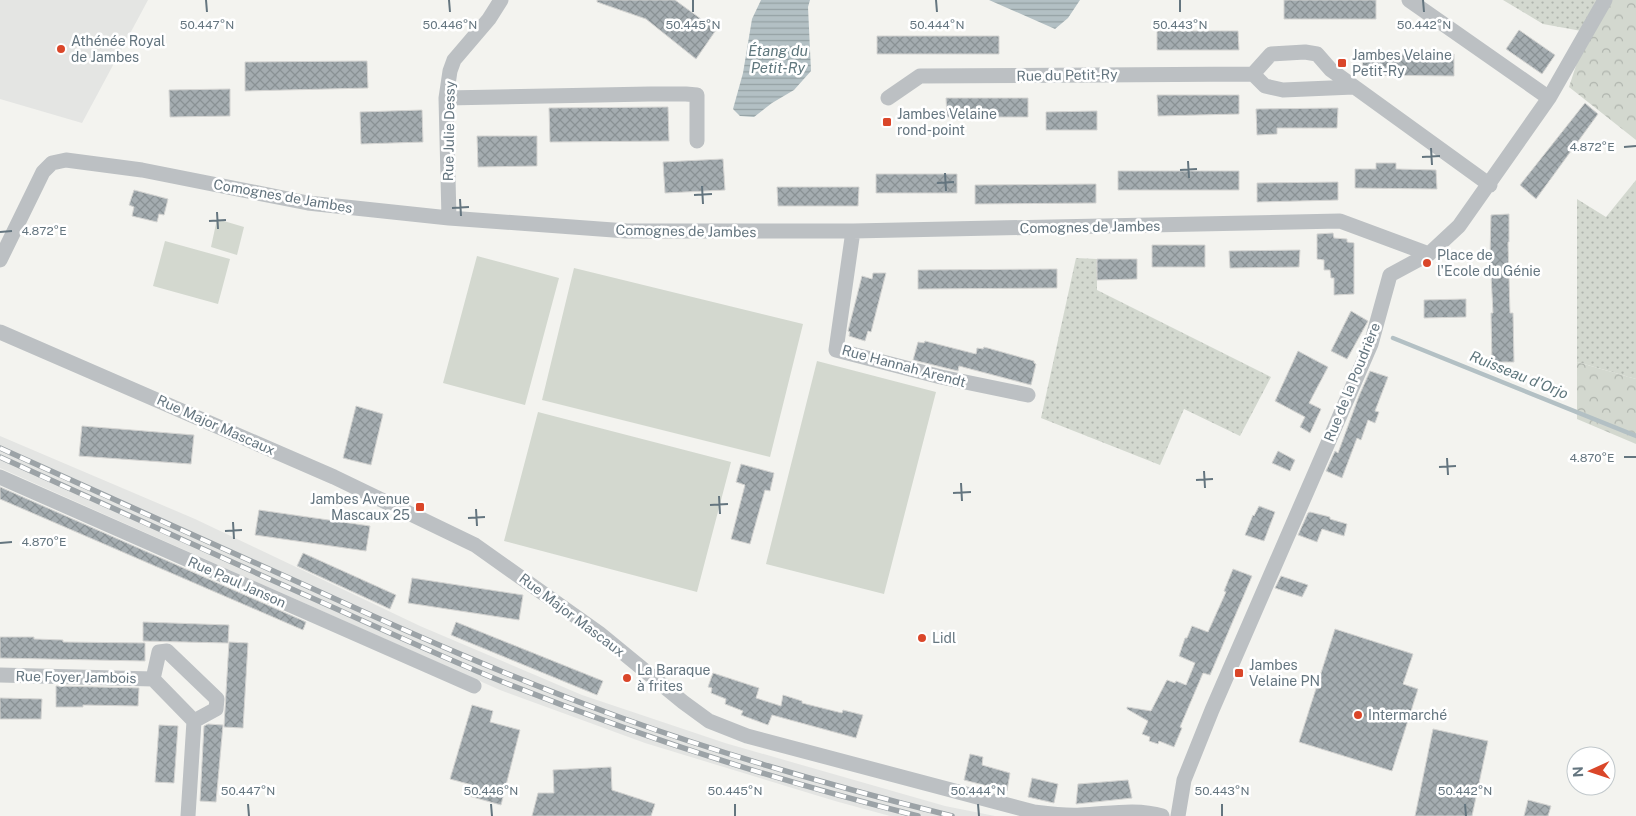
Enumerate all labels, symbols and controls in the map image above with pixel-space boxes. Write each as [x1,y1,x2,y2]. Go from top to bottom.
text: 50.447°N [180,18,234,32]
text: 50.446°N [423,18,477,32]
text: 50.445°N [666,18,720,32]
text: 50.444°N [910,18,964,32]
text: 50.443°N [1153,18,1207,32]
text: 50.442°N [1397,18,1451,32]
place label: Athénée Royal de Jambes [71,33,165,65]
water label: Étang du Petit-Ry [748,42,808,76]
marker: Athénée Royal de Jambes [55,43,67,55]
place label: Jambes Velaine Petit-Ry [1352,47,1452,79]
marker: Jambes Velaine Petit-Ry [1336,57,1348,69]
street label: Rue du Petit-Ry [1016,66,1118,84]
street label: Rue Julie Dessy [440,80,458,181]
place label: Jambes Velaine rond-point [897,106,997,138]
marker: Jambes Velaine rond-point [881,116,893,128]
text: 4.872°E [1569,140,1615,154]
street label: Comognes de Jambes [212,176,354,216]
street label: Comognes de Jambes [1020,218,1160,236]
street label: Comognes de Jambes [616,222,756,240]
text: 4.872°E [21,224,67,238]
place label: Place de l'Ecole du Génie [1437,247,1541,279]
marker: Place de l'Ecole du Génie [1421,257,1433,269]
street label: Rue de la Poudrière [1321,320,1383,444]
street label: Rue Hannah Arendt [840,342,968,390]
water label: Ruisseau d'Orjo [1467,347,1571,402]
street label: Rue Major Mascaux [154,392,278,458]
text: 4.870°E [1569,451,1615,465]
place label: Jambes Avenue Mascaux 25 [310,491,410,523]
marker: Jambes Avenue Mascaux 25 [414,501,426,513]
text: 4.870°E [21,535,67,549]
street label: Rue Paul Janson [186,553,288,611]
street label: Rue Major Mascaux [516,570,628,660]
place label: Lidl [932,630,956,646]
marker: Lidl [916,632,928,644]
place label: Jambes Velaine PN [1249,657,1320,689]
place label: La Baraque à frites [637,662,711,694]
marker: Jambes Velaine PN [1233,667,1245,679]
street label: Rue Foyer Jambois [15,668,137,686]
marker: La Baraque à frites [621,672,633,684]
place label: Intermarché [1368,707,1447,723]
marker: Intermarché [1352,709,1364,721]
north arrow [1566,746,1616,796]
text: N [1570,766,1586,778]
text: 50.447°N [221,784,275,798]
text: 50.446°N [464,784,518,798]
text: 50.445°N [708,784,762,798]
text: 50.444°N [951,784,1005,798]
text: 50.443°N [1195,784,1249,798]
text: 50.442°N [1438,784,1492,798]

